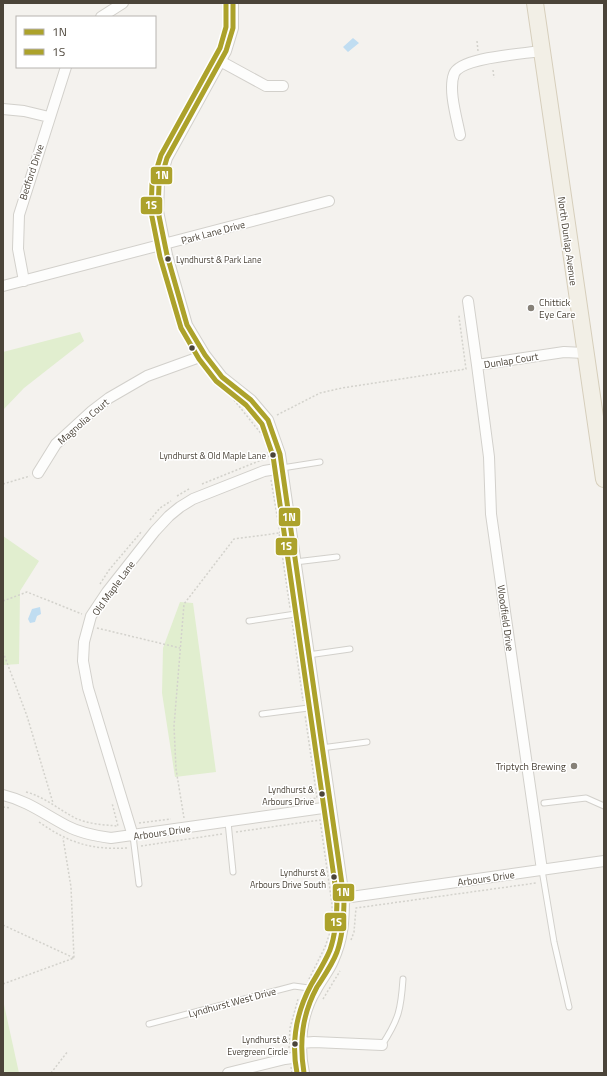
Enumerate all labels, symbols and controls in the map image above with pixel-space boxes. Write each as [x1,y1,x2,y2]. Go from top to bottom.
legend [16,16,156,68]
text: 1N [52,22,67,41]
text: 1S [52,42,65,61]
street label: Bedford Drive [15,142,48,202]
line badge: 1N [150,166,173,185]
text: 1N [155,167,169,183]
line badge: 1S [140,196,163,215]
street label: North Dunlap Avenue [554,196,581,287]
text: 1S [145,197,157,213]
street label: Park Lane Drive [179,217,247,248]
place label: Lyndhurst & Park Lane [176,253,262,266]
marker: Lyndhurst & Park Lane [163,254,173,264]
place label: Chittick Eye Care [539,295,575,322]
marker: Chittick Eye Care [526,303,536,313]
unlabelled marker [187,343,197,353]
street label: Dunlap Court [483,349,540,372]
street label: Magnolia Court [54,394,113,448]
place label: Lyndhurst & Old Maple Lane [160,449,266,462]
marker: Lyndhurst & Old Maple Lane [268,450,278,460]
line badge: 1N [278,507,301,527]
text: 1N [282,509,296,525]
line badge: 1S [275,537,298,556]
text: 1S [280,538,292,554]
street label: Old Maple Lane [88,558,139,619]
street label: Woodfield Drive [493,584,518,652]
place label: Triptych Brewing [496,759,566,774]
marker: Triptych Brewing [569,761,579,771]
place label: Lyndhurst & Arbours Drive [262,783,315,808]
marker: Lyndhurst & Arbours Drive [317,789,327,799]
street label: Arbours Drive [133,821,192,844]
place label: Lyndhurst & Arbours Drive South [250,866,327,891]
street label: Arbours Drive [457,867,516,890]
marker: Lyndhurst & Arbours Drive South [329,872,339,882]
line badge: 1N [332,883,355,902]
text: 1N [336,884,350,900]
line badge: 1S [324,912,347,932]
text: 1S [330,914,342,930]
street label: Lyndhurst West Drive [187,984,278,1021]
place label: Lyndhurst & Evergreen Circle [227,1033,289,1058]
marker: Lyndhurst & Evergreen Circle [290,1039,300,1049]

